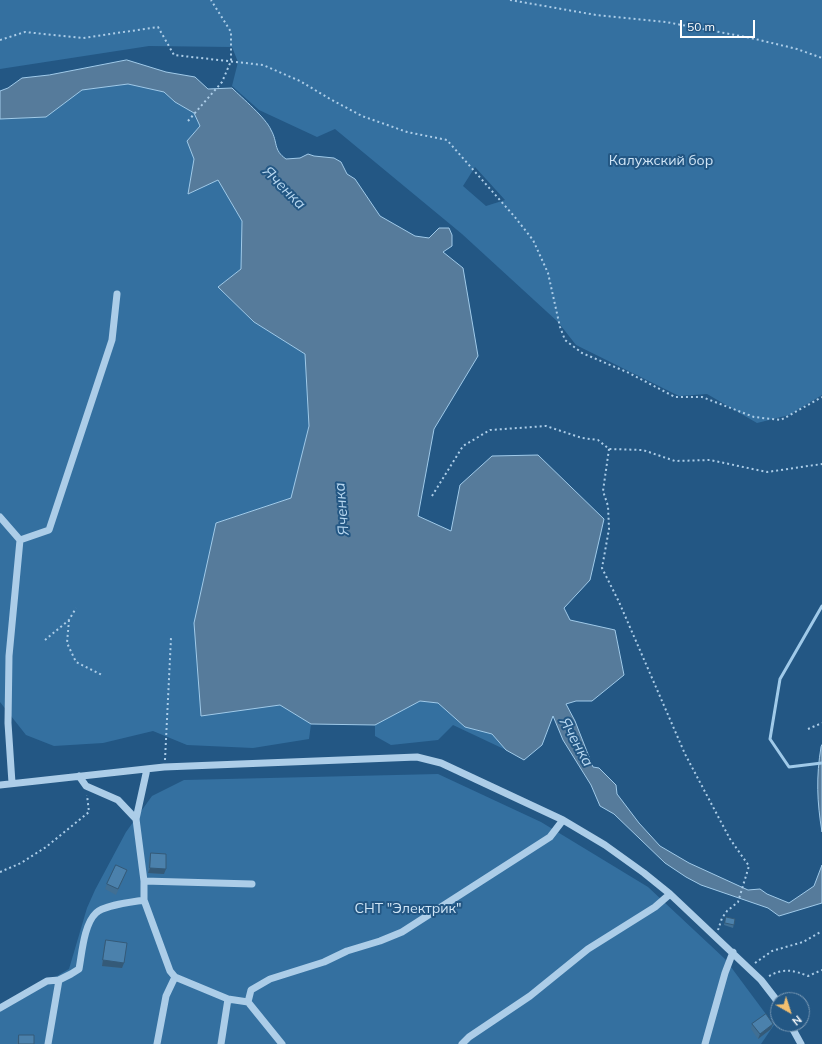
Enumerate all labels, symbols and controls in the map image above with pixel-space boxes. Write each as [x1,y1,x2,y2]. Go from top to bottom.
scale bar [682,12,757,38]
text: 50 m [687,19,715,34]
park label: Калужский бор [609,153,713,169]
water label: Яченка [259,163,309,213]
water label: Яченка [331,482,353,536]
water label: Яченка [555,714,597,770]
park label: СНТ "Электрик" [354,901,462,917]
north arrow [770,992,810,1032]
text: N [789,1012,805,1029]

